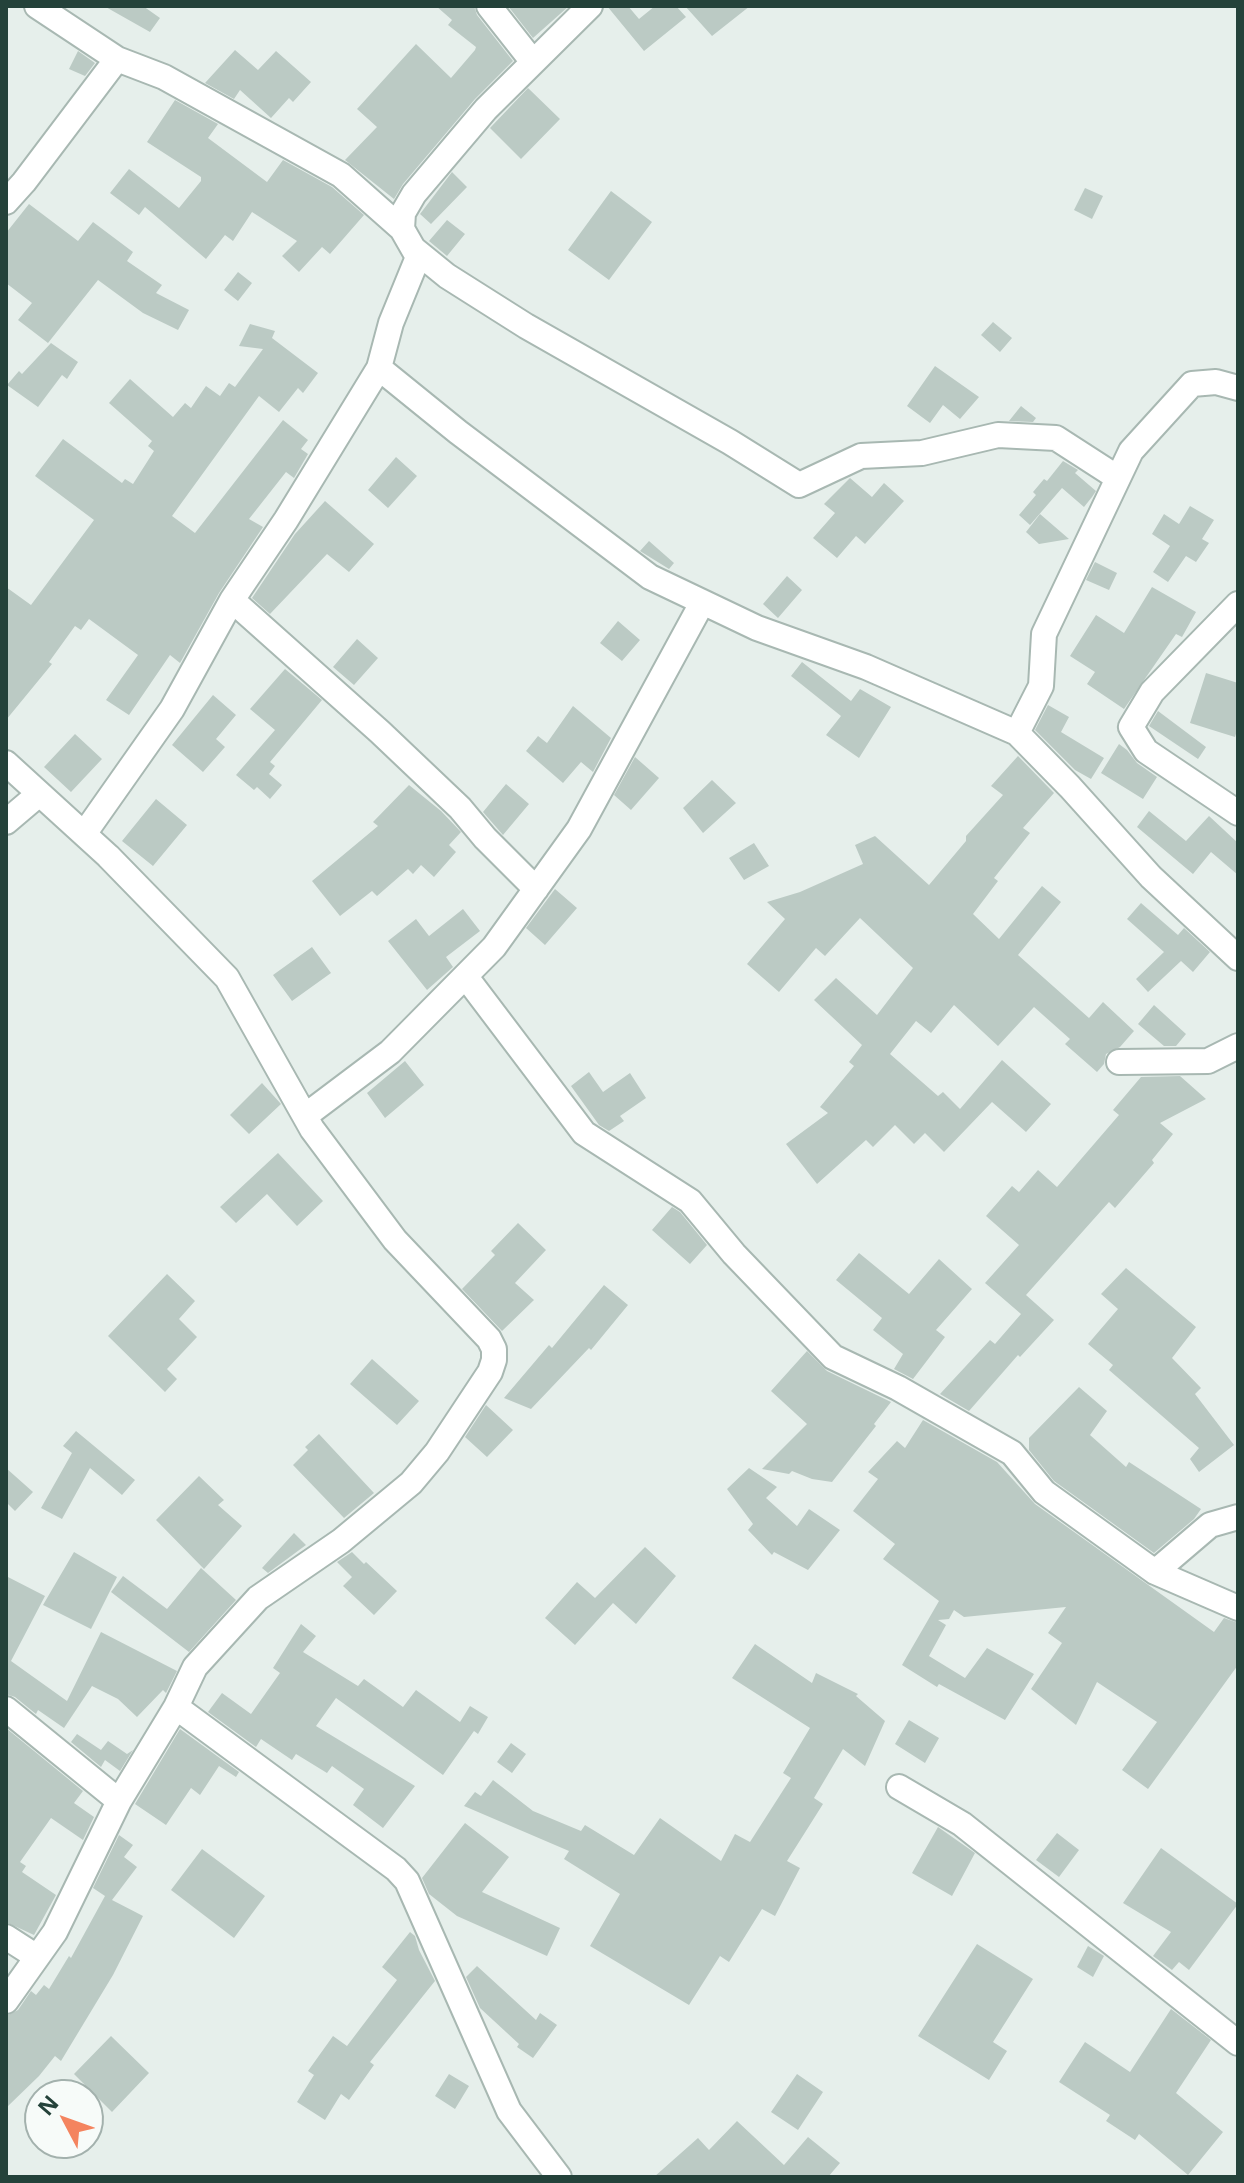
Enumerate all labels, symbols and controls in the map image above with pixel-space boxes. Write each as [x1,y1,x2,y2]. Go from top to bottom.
north arrow [24,2079,104,2159]
text: N [30,2088,65,2121]

